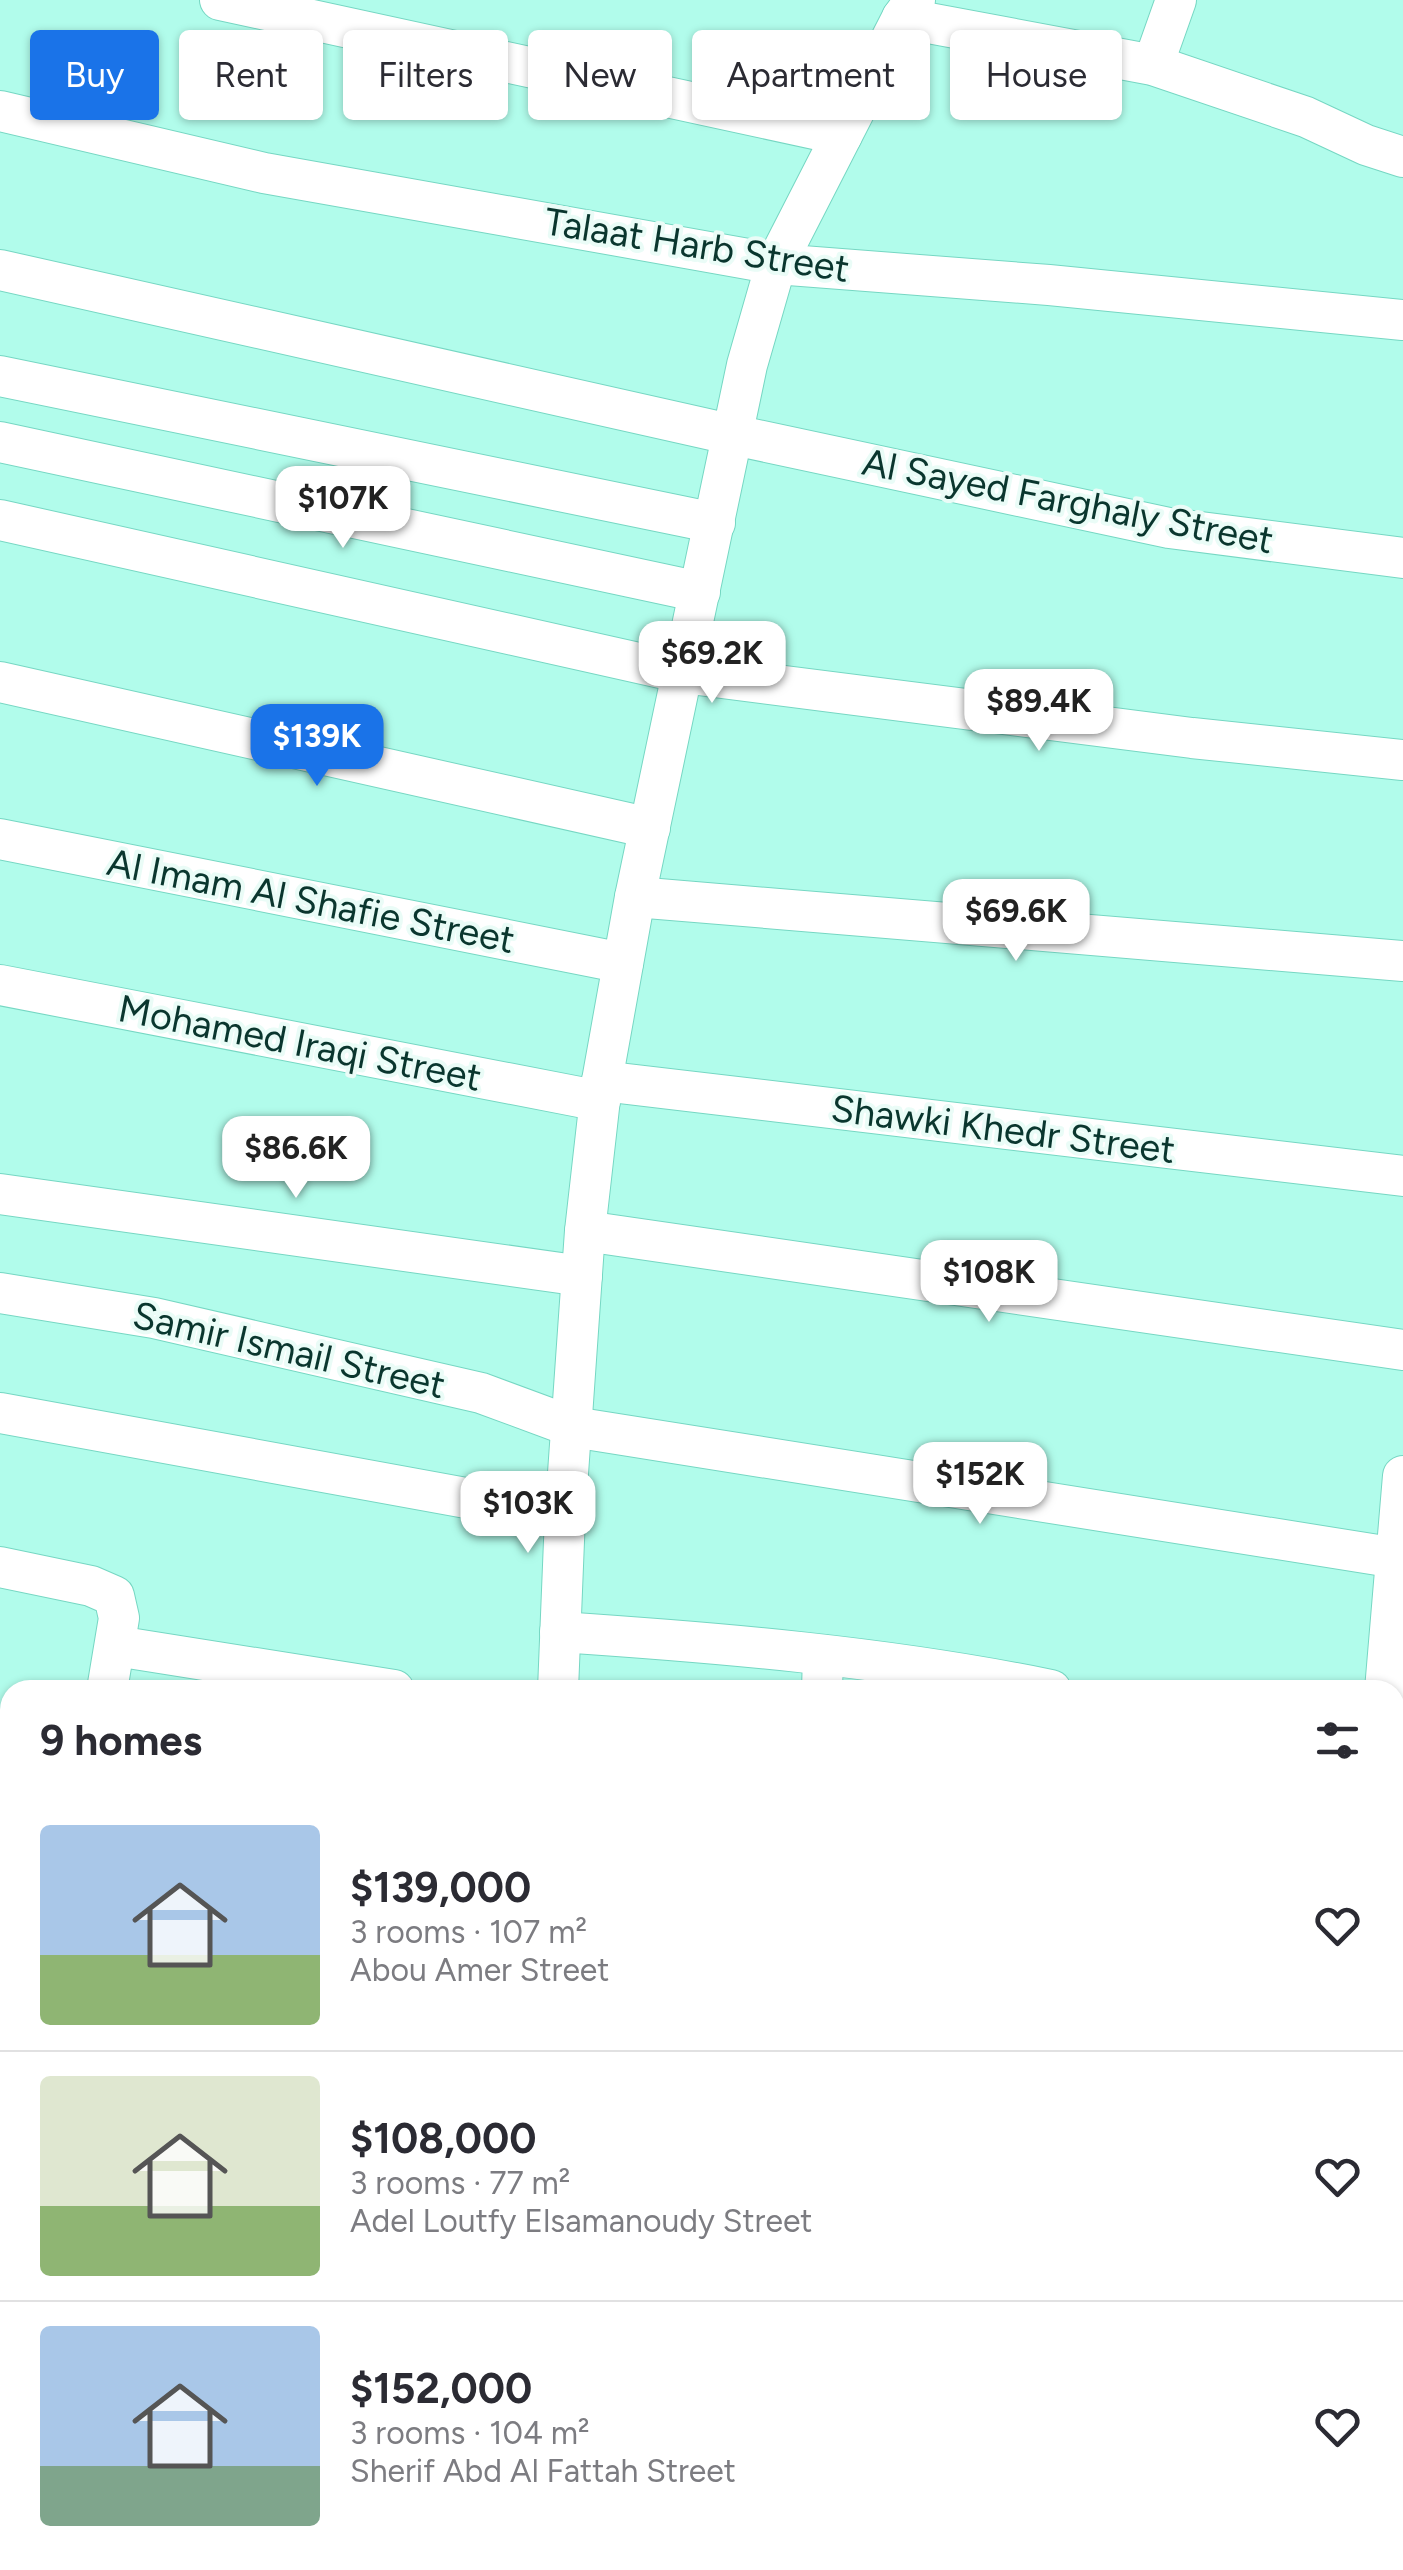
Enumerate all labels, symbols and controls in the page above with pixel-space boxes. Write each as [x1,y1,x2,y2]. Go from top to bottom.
chip: Buy [30,30,159,120]
chip: Rent [179,30,323,120]
chip: Filters [343,30,508,120]
chip: New [528,30,672,120]
chip: Apartment [692,30,930,120]
chip: House [950,30,1122,120]
street label: Talaat Harb Street [541,198,853,292]
street label: Al Sayed Farghaly Street [859,439,1277,563]
pin: $107K [273,466,413,551]
text: $107K [297,479,389,517]
pin: $69.2K [631,621,793,706]
text: $69.2K [661,634,763,672]
pin: $89.4K [958,669,1120,754]
text: $89.4K [986,682,1092,720]
pin: $139K [247,704,387,789]
text: $139K [273,717,361,755]
street label: Al Imam Al Shafie Street [103,839,519,963]
pin: $69.6K [935,879,1097,964]
text: $69.6K [965,892,1067,930]
street label: Mohamed Iraqi Street [115,985,485,1101]
street label: Shawki Khedr Street [828,1085,1178,1173]
pin: $86.6K [215,1116,377,1201]
text: $86.6K [244,1129,348,1167]
pin: $108K [919,1240,1059,1325]
text: $108K [943,1253,1035,1291]
street label: Samir Ismail Street [129,1292,449,1408]
pin: $152K [910,1442,1050,1527]
text: $152K [935,1455,1025,1493]
pin: $103K [458,1471,598,1556]
text: $103K [482,1484,574,1522]
icon: filters [1310,1713,1365,1768]
text: 9 homes [40,1715,202,1766]
text: $139,000 [350,1862,531,1913]
icon: home [120,1865,240,1985]
icon: heart [1310,1898,1365,1953]
text: 3 rooms · 107 m² [350,1913,587,1951]
text: Abou Amer Street [350,1951,609,1989]
text: $108,000 [350,2113,536,2164]
icon: home [120,2116,240,2236]
icon: heart [1310,2149,1365,2204]
text: 3 rooms · 77 m² [350,2164,570,2202]
text: Adel Loutfy Elsamanoudy Street [350,2202,812,2240]
text: $152,000 [350,2363,532,2414]
icon: home [120,2366,240,2486]
icon: heart [1310,2399,1365,2454]
text: 3 rooms · 104 m² [350,2414,590,2452]
text: Sherif Abd Al Fattah Street [350,2452,736,2490]

